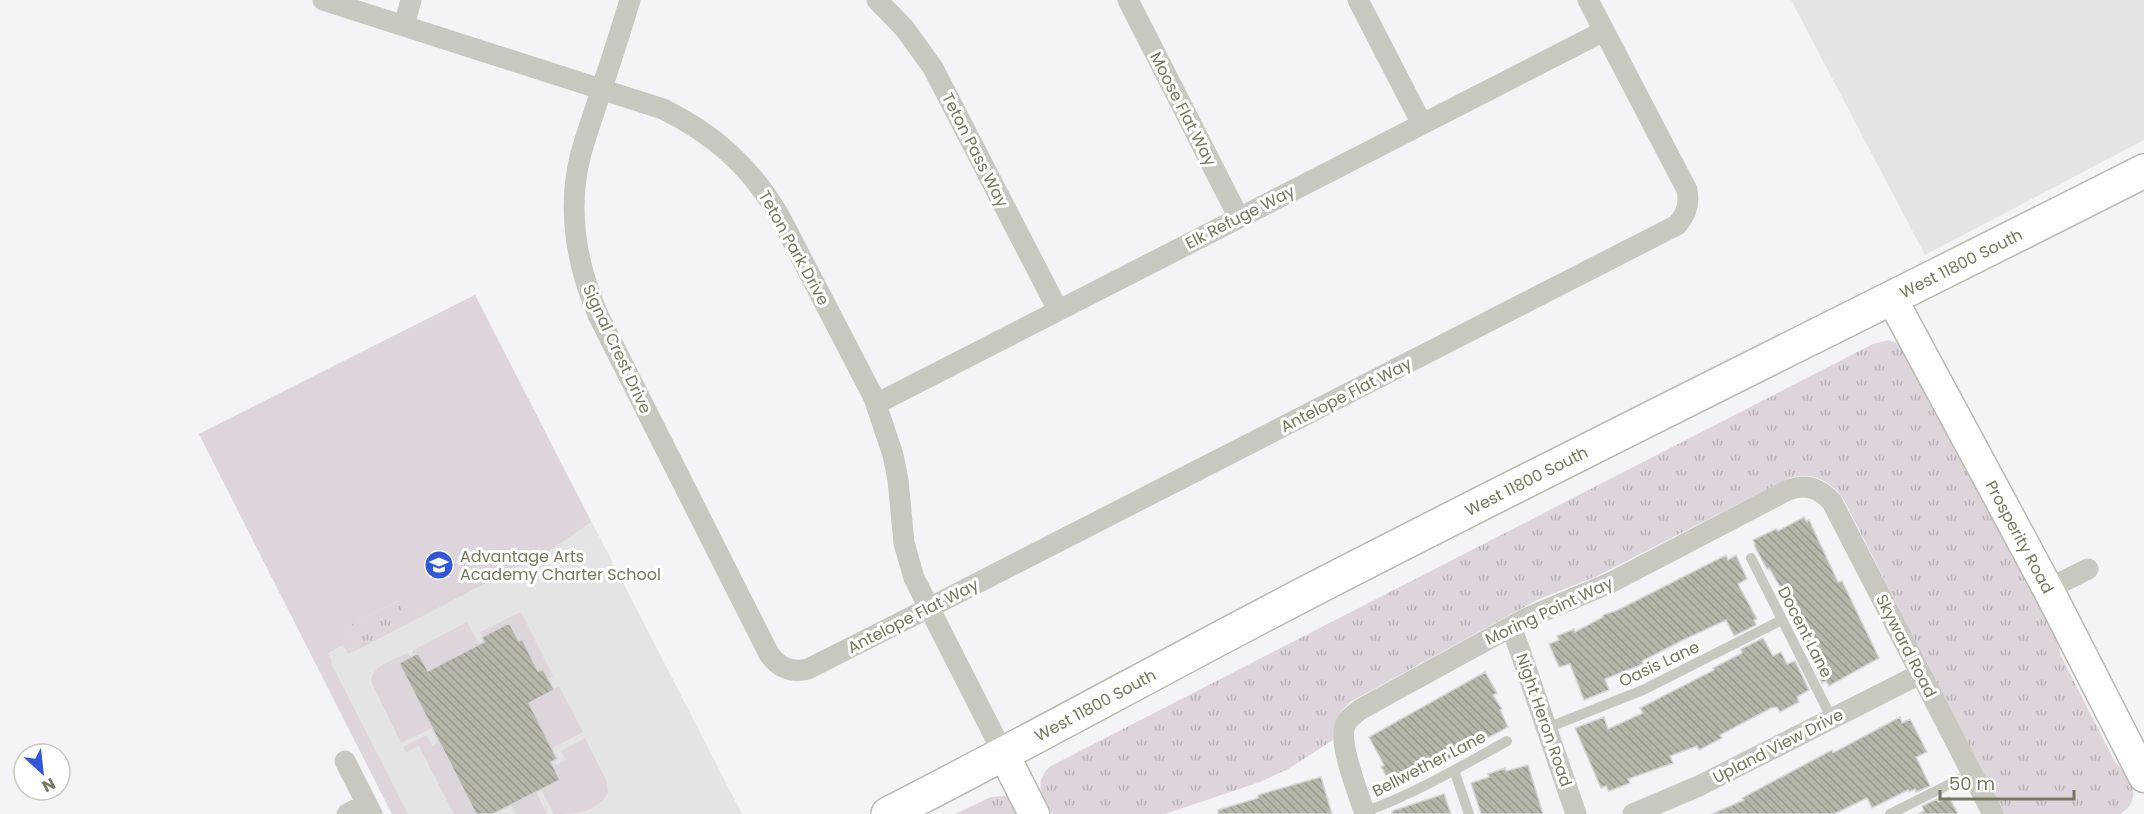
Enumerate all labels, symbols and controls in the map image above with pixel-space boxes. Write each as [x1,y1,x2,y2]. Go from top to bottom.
street label: Moose Flat Way [1144,48,1222,170]
street label: Teton Pass Way [936,89,1014,211]
street label: Elk Refuge Way [1181,179,1299,255]
street label: Teton Park Drive [753,187,835,310]
street label: West 11800 South [1895,223,2026,304]
street label: Signal Crest Drive [577,281,657,417]
street label: Antelope Flat Way [1276,352,1416,438]
street label: West 11800 South [1461,440,1592,521]
street label: Prosperity Road [1980,476,2060,597]
place label: Advantage Arts Academy Charter School [460,545,661,586]
school or university icon: Advantage Arts Academy Charter School [423,549,455,581]
street label: Moring Point Way [1481,571,1617,651]
street label: Antelope Flat Way [843,573,983,659]
street label: Docent Lane [1772,582,1838,682]
street label: Skyward Road [1870,590,1942,702]
street label: Oasis Lane [1615,635,1703,693]
street label: Night Heron Road [1510,650,1578,790]
street label: West 11800 South [1030,663,1160,747]
street label: Upland View Drive [1709,703,1847,789]
street label: Bellwether Lane [1368,725,1490,803]
north arrow [12,742,72,802]
scale bar [1940,763,2074,801]
text: 50 m [1949,771,1995,796]
text: N [38,772,59,798]

